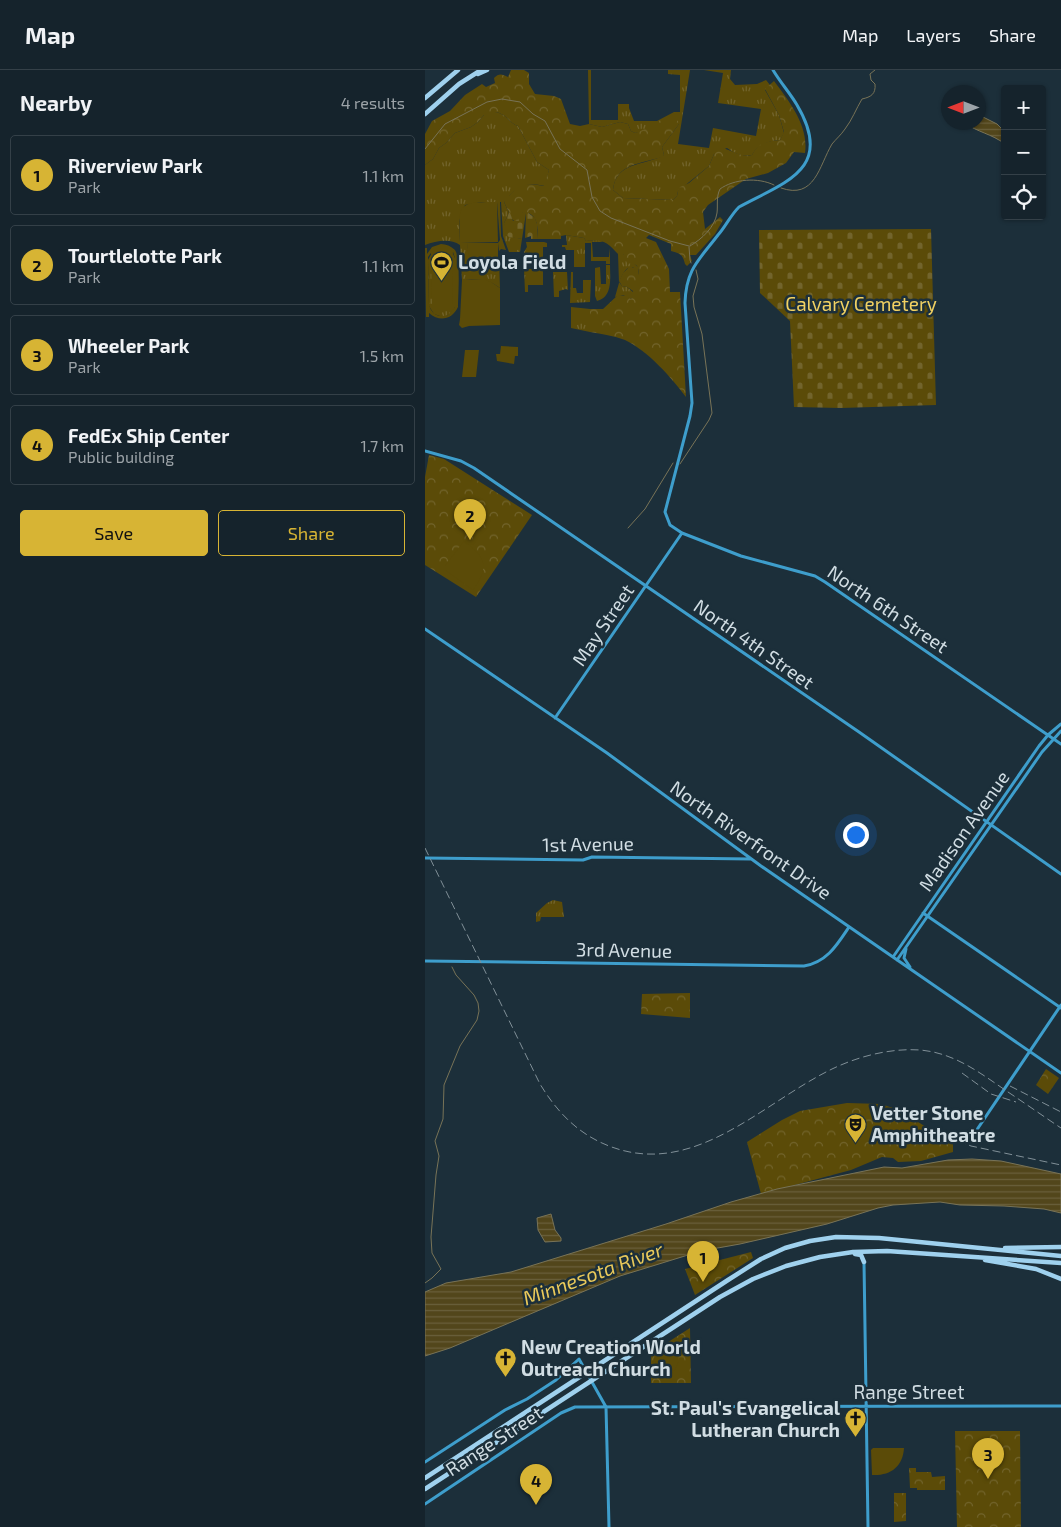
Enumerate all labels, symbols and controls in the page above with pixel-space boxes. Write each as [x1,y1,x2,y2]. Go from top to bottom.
text: Map [25,20,75,49]
text: Map [842,24,878,46]
text: Layers [906,24,961,46]
text: Share [989,24,1036,46]
north arrow [941,85,986,130]
map controls [1001,85,1046,220]
button: + [1001,85,1046,130]
text: Nearby [20,90,92,115]
text: 4 results [341,93,405,112]
button: − [1001,130,1046,175]
text: Riverview Park [68,154,203,177]
text: 1 [34,166,40,185]
text: 1.1 km [363,166,404,185]
button: locate [1001,175,1046,220]
text: Park [68,177,101,196]
text: Tourtlelotte Park [68,244,222,267]
sports icon: Loyola Field [430,250,454,281]
place label: Loyola Field [458,250,566,274]
text: 2 [32,256,42,275]
text: 1.1 km [363,256,404,275]
text: Park [68,267,101,286]
park label: Calvary Cemetery [785,292,937,315]
text: Wheeler Park [68,334,189,357]
text: 3 [32,346,42,365]
text: 1.5 km [360,346,404,365]
text: Park [68,357,101,376]
text: FedEx Ship Center [68,424,229,447]
text: 4 [32,436,42,455]
text: 1.7 km [361,436,404,455]
text: Public building [68,447,174,466]
pin: 2 [454,499,486,540]
button: Save [20,510,208,556]
button: Share [218,510,405,556]
street label: North 6th Street [824,560,953,657]
street label: May Street [567,579,638,670]
street label: North 4th Street [690,594,819,694]
street label: Madison Avenue [914,766,1014,895]
street label: North Riverfront Drive [666,775,836,904]
your location [843,822,869,848]
street label: 1st Avenue [542,831,634,856]
street label: 3rd Avenue [576,937,672,962]
place label: Vetter Stone Amphitheatre [871,1101,996,1146]
theatre icon: Vetter Stone Amphitheatre [843,1112,867,1143]
water label: Minnesota River [519,1236,667,1310]
pin: 1 [687,1241,719,1282]
place label: New Creation World Outreach Church [521,1335,701,1380]
church icon: New Creation World Outreach Church [493,1346,517,1377]
street label: Range Street [854,1380,964,1403]
place label: St. Paul's Evangelical Lutheran Church [651,1396,841,1441]
street label: Range Street [441,1401,547,1480]
church icon: St. Paul's Evangelical Lutheran Church [844,1407,868,1438]
pin: 3 [972,1438,1004,1479]
pin: 4 [520,1464,552,1505]

